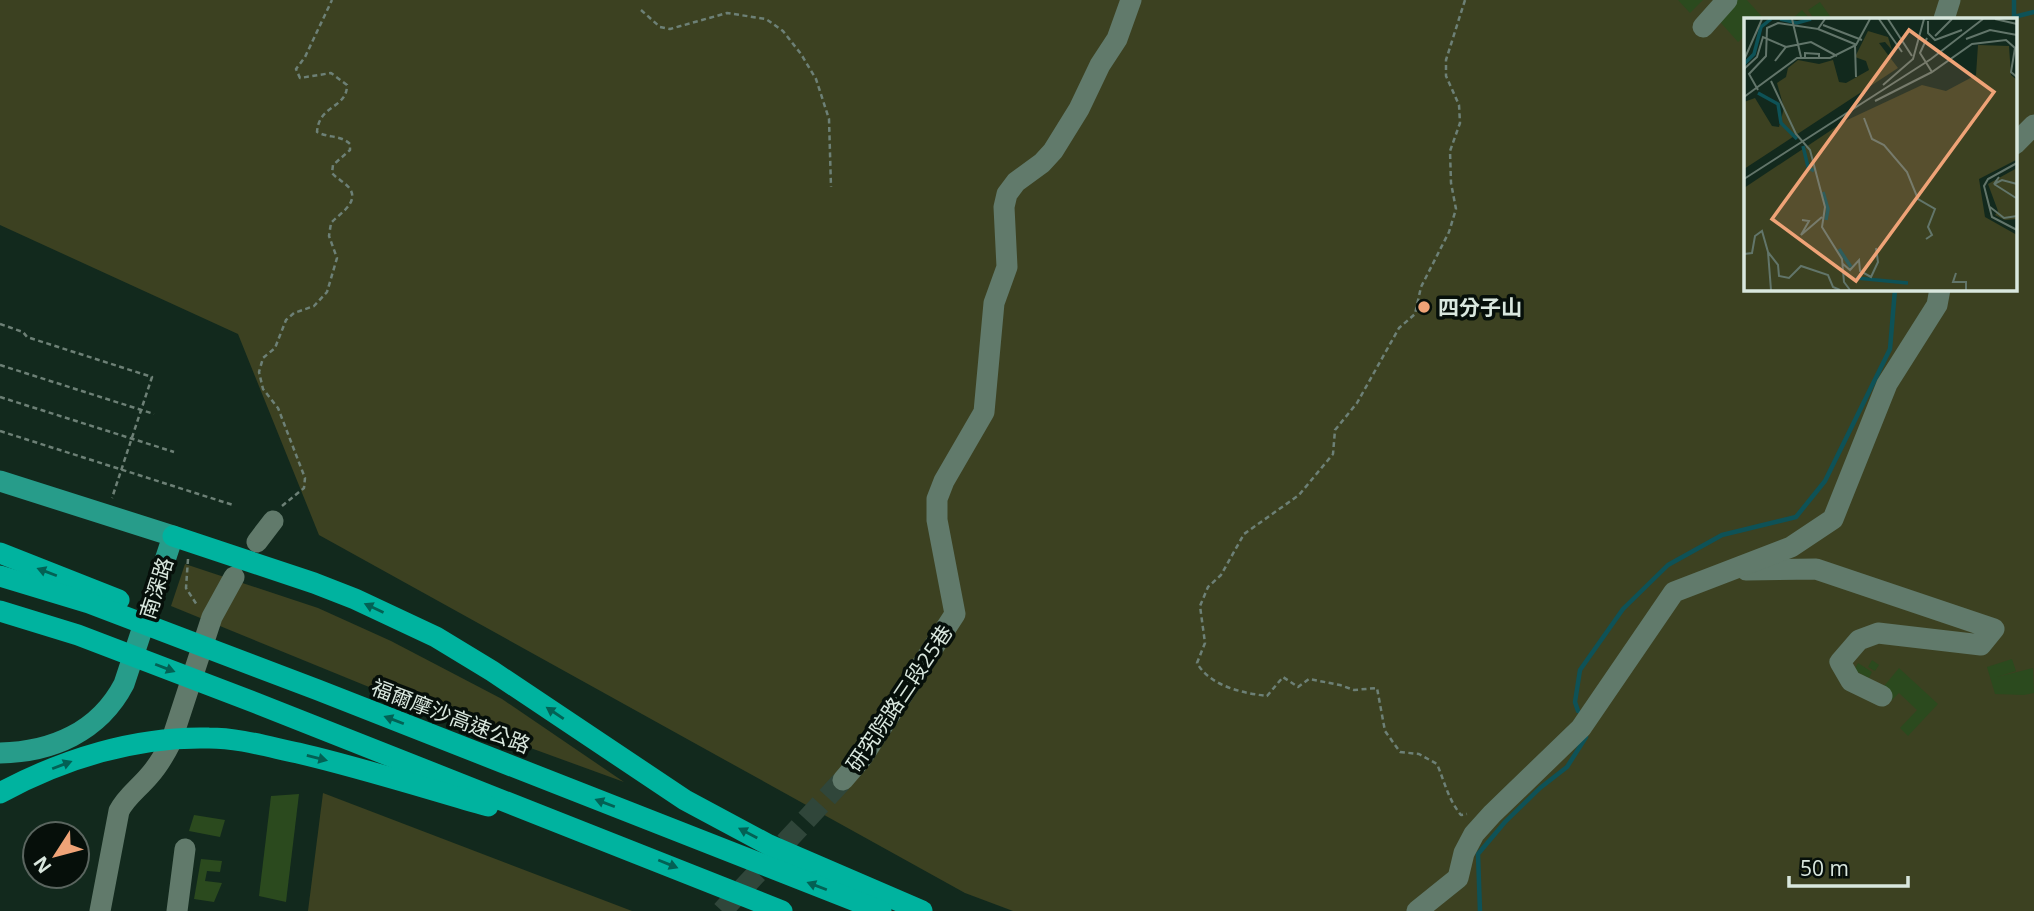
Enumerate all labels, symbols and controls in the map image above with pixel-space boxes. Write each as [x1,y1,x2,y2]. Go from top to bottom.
inset map [1744,18,2016,290]
place label: 四分子山 [1438,293,1522,321]
marker: 四分子山 [1416,299,1432,315]
street label: 南深路 [133,554,179,622]
one-way arrow [37,566,58,577]
one-way arrow [364,602,384,614]
street label: 研究院路三段25巷 [840,619,958,777]
one-way arrow [154,663,175,674]
street label: 福爾摩沙高速公路 [368,673,534,759]
one-way arrow [545,707,565,720]
one-way arrow [383,714,404,725]
one-way arrow [307,753,329,764]
one-way arrow [51,759,72,770]
one-way arrow [595,797,616,808]
north arrow [21,820,91,890]
one-way arrow [738,828,758,839]
scale bar [1789,844,1908,888]
text: N [27,851,57,879]
text: 50 m [1800,854,1849,882]
one-way arrow [657,859,678,870]
one-way arrow [806,881,827,892]

